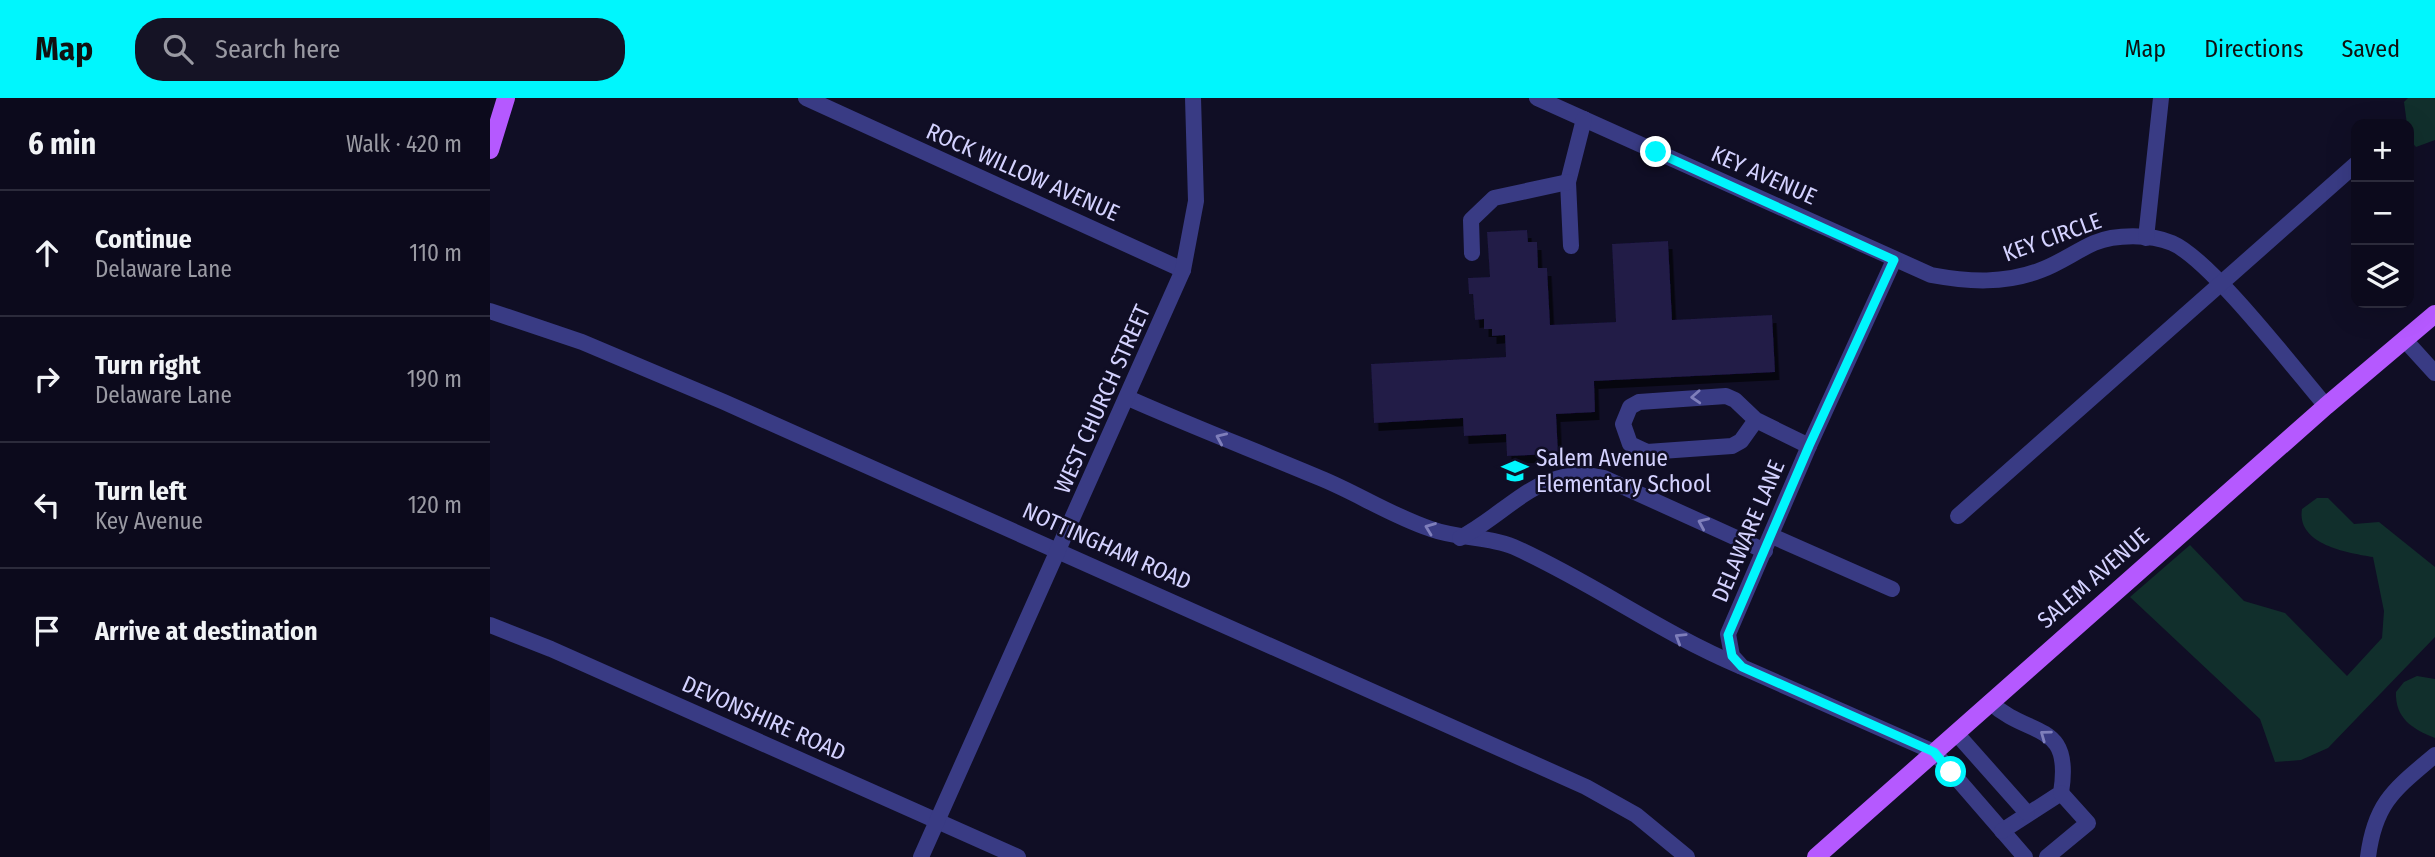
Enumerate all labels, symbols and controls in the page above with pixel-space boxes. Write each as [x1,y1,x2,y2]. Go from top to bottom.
search box [135,18,625,81]
text: Map [35,29,93,69]
icon: search [159,30,197,68]
text: Search here [215,34,340,65]
text: Map [2125,35,2166,63]
text: Directions [2204,35,2303,63]
text: Saved [2341,35,2400,63]
street label: ROCK WILLOW AVENUE [922,117,1124,227]
map controls [2351,119,2414,308]
button: + [2351,119,2414,182]
text: 6 min [28,126,96,162]
text: Walk · 420 m [346,130,462,158]
route end [1640,136,1671,167]
street label: KEY AVENUE [1707,139,1821,211]
button: − [2351,182,2414,245]
street label: KEY CIRCLE [1999,206,2105,268]
text: Continue [95,224,192,255]
icon: ahead [28,234,66,272]
text: 110 m [409,239,462,267]
button: layers [2351,245,2414,308]
text: Delaware Lane [95,255,232,283]
street label: WEST CHURCH STREET [1048,300,1156,498]
text: Turn right [95,350,201,381]
icon: right [28,360,66,398]
text: 190 m [407,365,462,393]
text: Delaware Lane [95,381,232,409]
one-way arrow [1691,389,1702,404]
one-way arrow [1216,433,1228,447]
place label: Salem Avenue Elementary School [1536,444,1711,498]
school or university icon: Salem Avenue Elementary School [1500,456,1530,486]
street label: DELAWARE LANE [1706,456,1790,606]
text: Turn left [95,476,187,507]
icon: left [28,486,66,524]
text: 120 m [408,491,462,519]
street label: NOTTINGHAM ROAD [1018,496,1196,596]
text: Key Avenue [95,507,203,535]
one-way arrow [1698,517,1710,531]
street label: SALEM AVENUE [2031,522,2155,634]
one-way arrow [1424,523,1436,537]
icon: arrive [28,612,66,650]
text: Arrive at destination [95,616,318,647]
one-way arrow [1675,633,1688,646]
street label: DEVONSHIRE ROAD [678,669,850,767]
one-way arrow [2041,730,2053,743]
route start [1935,756,1966,787]

